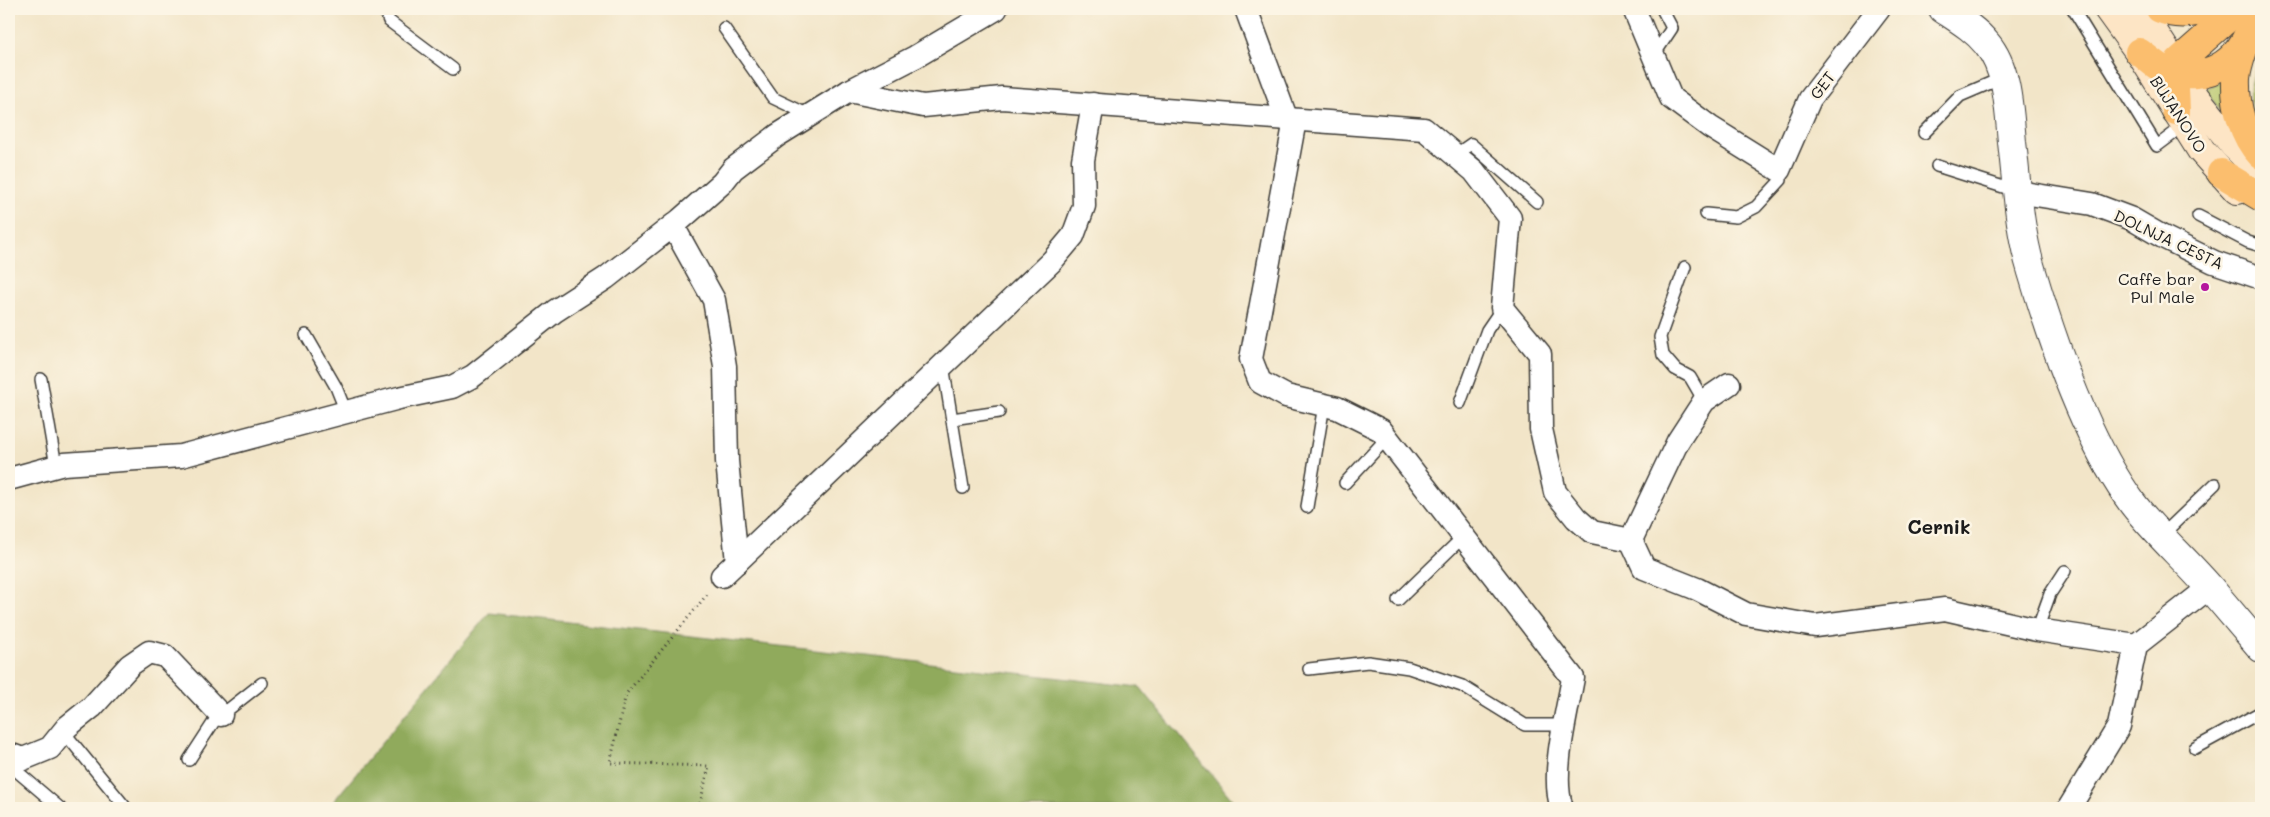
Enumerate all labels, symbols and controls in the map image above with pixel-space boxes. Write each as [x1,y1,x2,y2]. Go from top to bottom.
street label: GET [1805,67,1839,103]
street label: BUJANOVO [2146,71,2212,157]
street label: DOLNJA CESTA [2111,204,2227,274]
place label: Caffe bar Pul Male [2118,268,2195,307]
marker: Caffe bar Pul Male [2199,281,2211,293]
district label: Cernik [1908,514,1970,539]

